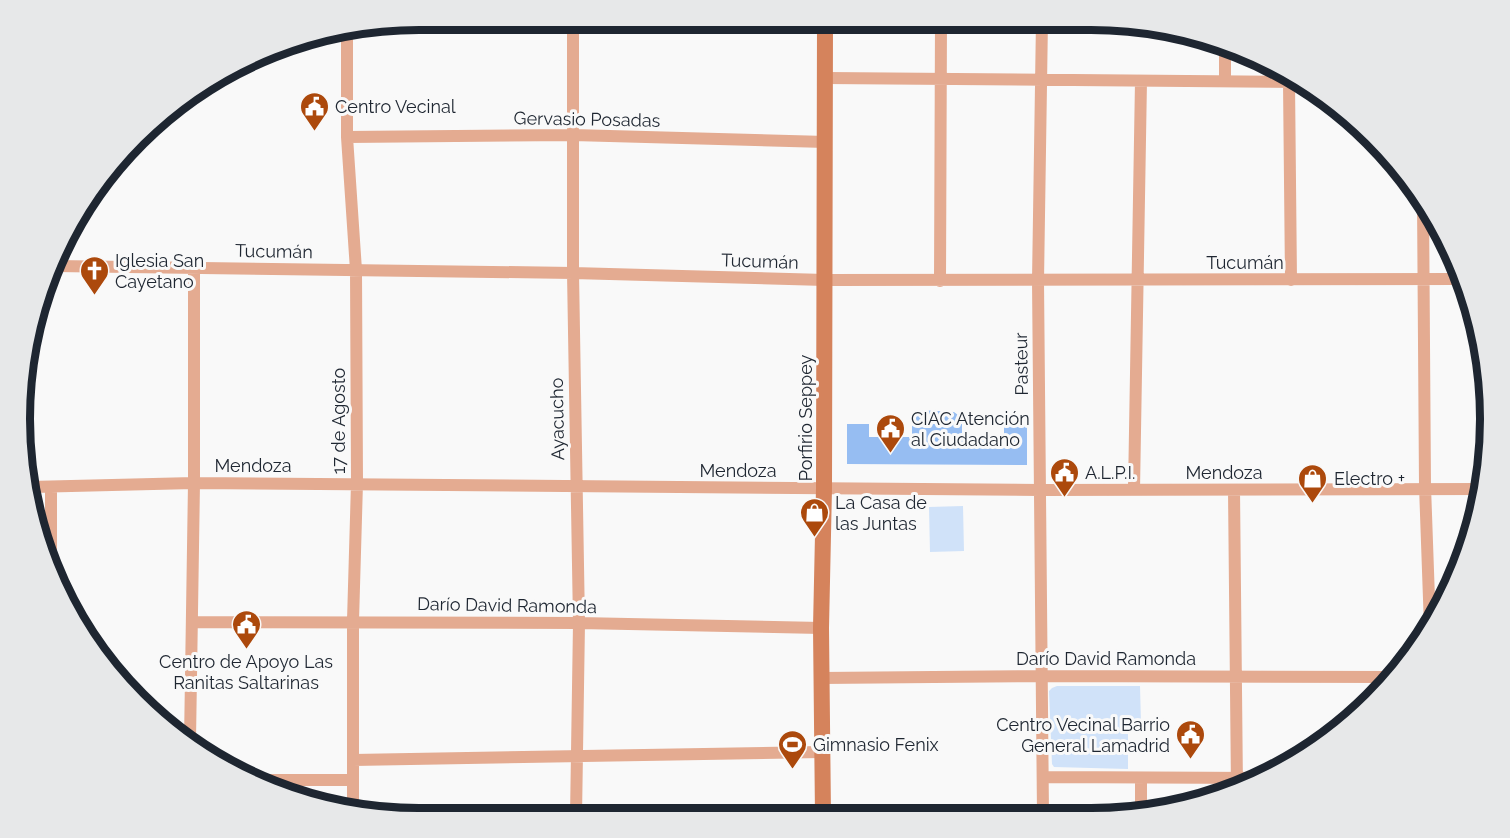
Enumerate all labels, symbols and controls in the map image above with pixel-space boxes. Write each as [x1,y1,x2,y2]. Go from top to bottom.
public building icon: Centro Vecinal [298,90,330,132]
place label: Centro Vecinal [335,96,456,117]
street label: Gervasio Posadas [513,107,661,131]
street label: Tucumán [235,240,313,262]
street label: Tucumán [721,249,799,273]
place label: Iglesia San Cayetano [115,250,204,292]
street label: Tucumán [1206,252,1284,273]
church icon: Iglesia San Cayetano [78,254,110,296]
street label: Pasteur [1010,332,1032,396]
street label: Porfirio Seppey [795,355,816,481]
street label: 17 de Agosto [328,367,349,474]
street label: Ayacucho [546,377,568,460]
place label: CIAC Atención al Ciudadano [911,408,1030,450]
public building icon: CIAC Atención al Ciudadano [874,412,906,454]
street label: Mendoza [214,455,292,476]
public building icon: A.L.P.I. [1048,456,1080,498]
street label: Mendoza [699,460,777,481]
place label: A.L.P.I. [1085,462,1135,483]
street label: Mendoza [1185,462,1263,483]
shop icon: Electro + [1297,462,1329,504]
place label: Electro + [1334,468,1405,489]
place label: La Casa de las Juntas [835,492,927,534]
shop icon: La Casa de las Juntas [798,496,830,538]
street label: Darío David Ramonda [417,593,597,617]
public building icon: Centro de Apoyo Las Ranitas Saltarinas [230,608,262,650]
street label: Darío David Ramonda [1016,648,1196,669]
place label: Centro de Apoyo Las Ranitas Saltarinas [159,651,333,693]
place label: Centro Vecinal Barrio General Lamadrid [996,714,1170,756]
public building icon: Centro Vecinal Barrio General Lamadrid [1175,718,1207,760]
sports icon: Gimnasio Fenix [776,728,808,770]
place label: Gimnasio Fenix [813,734,939,755]

